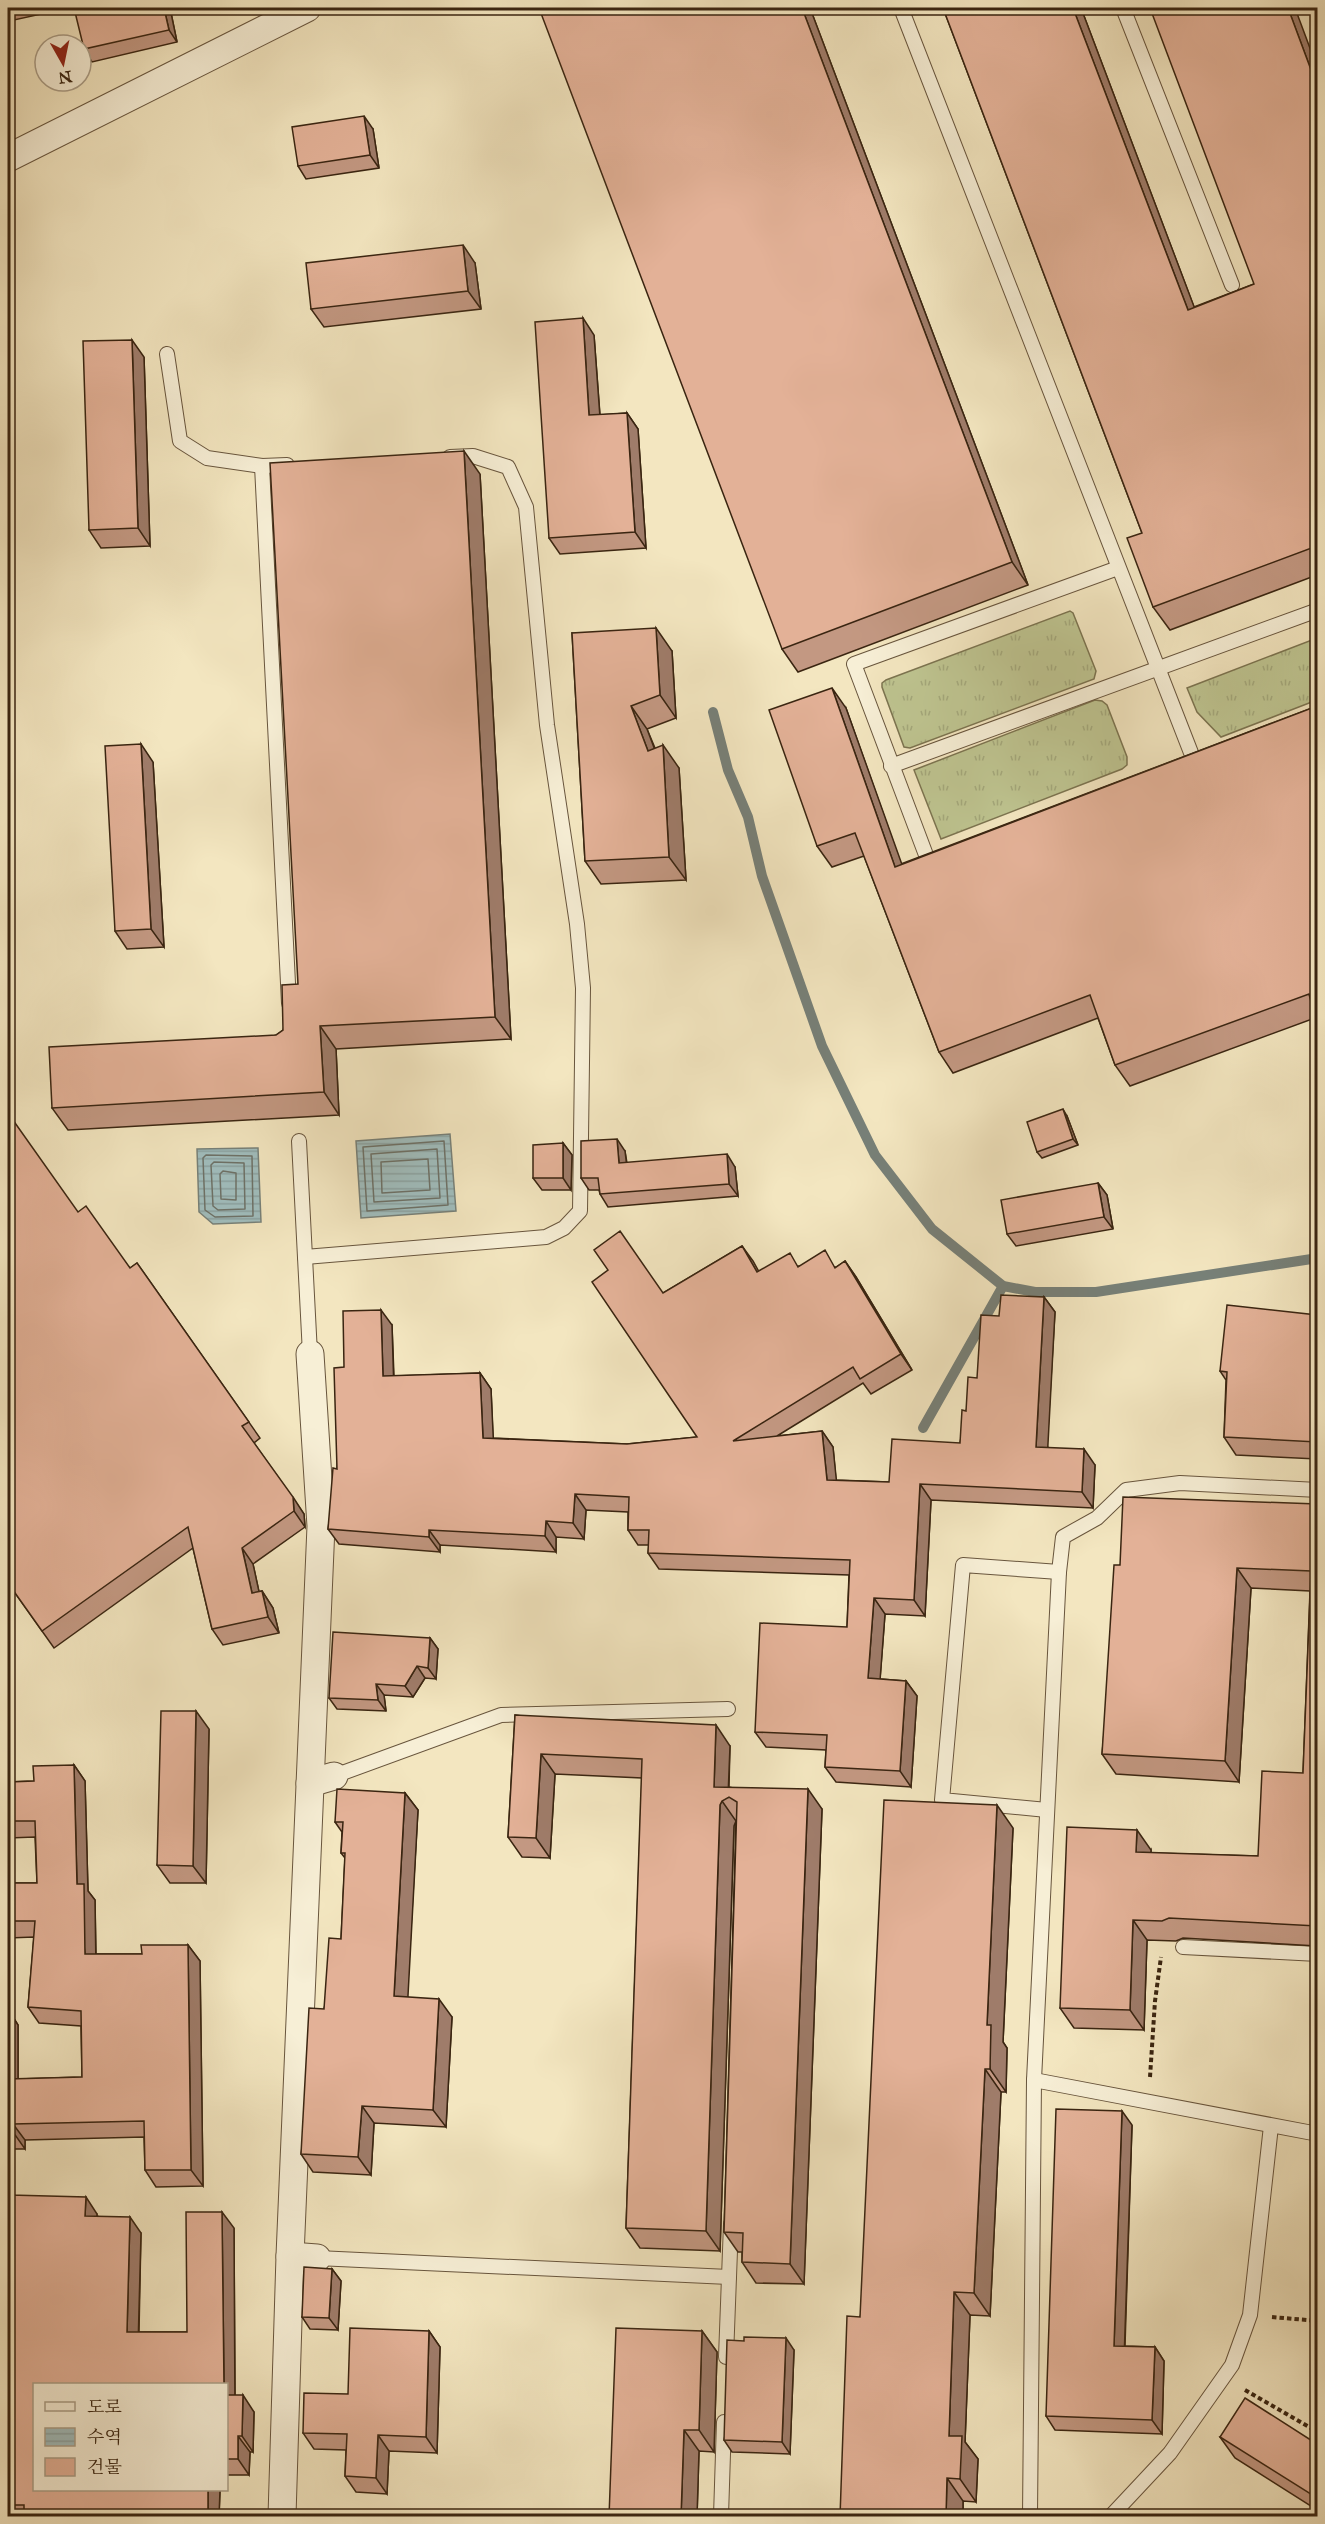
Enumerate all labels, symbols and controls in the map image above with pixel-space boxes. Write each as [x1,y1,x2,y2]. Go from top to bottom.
north arrow [33,33,93,93]
text: N [57,67,73,88]
legend [33,2383,228,2491]
text: 도로 [87,2396,122,2418]
text: 수역 [87,2426,122,2448]
text: 건물 [87,2456,122,2478]

